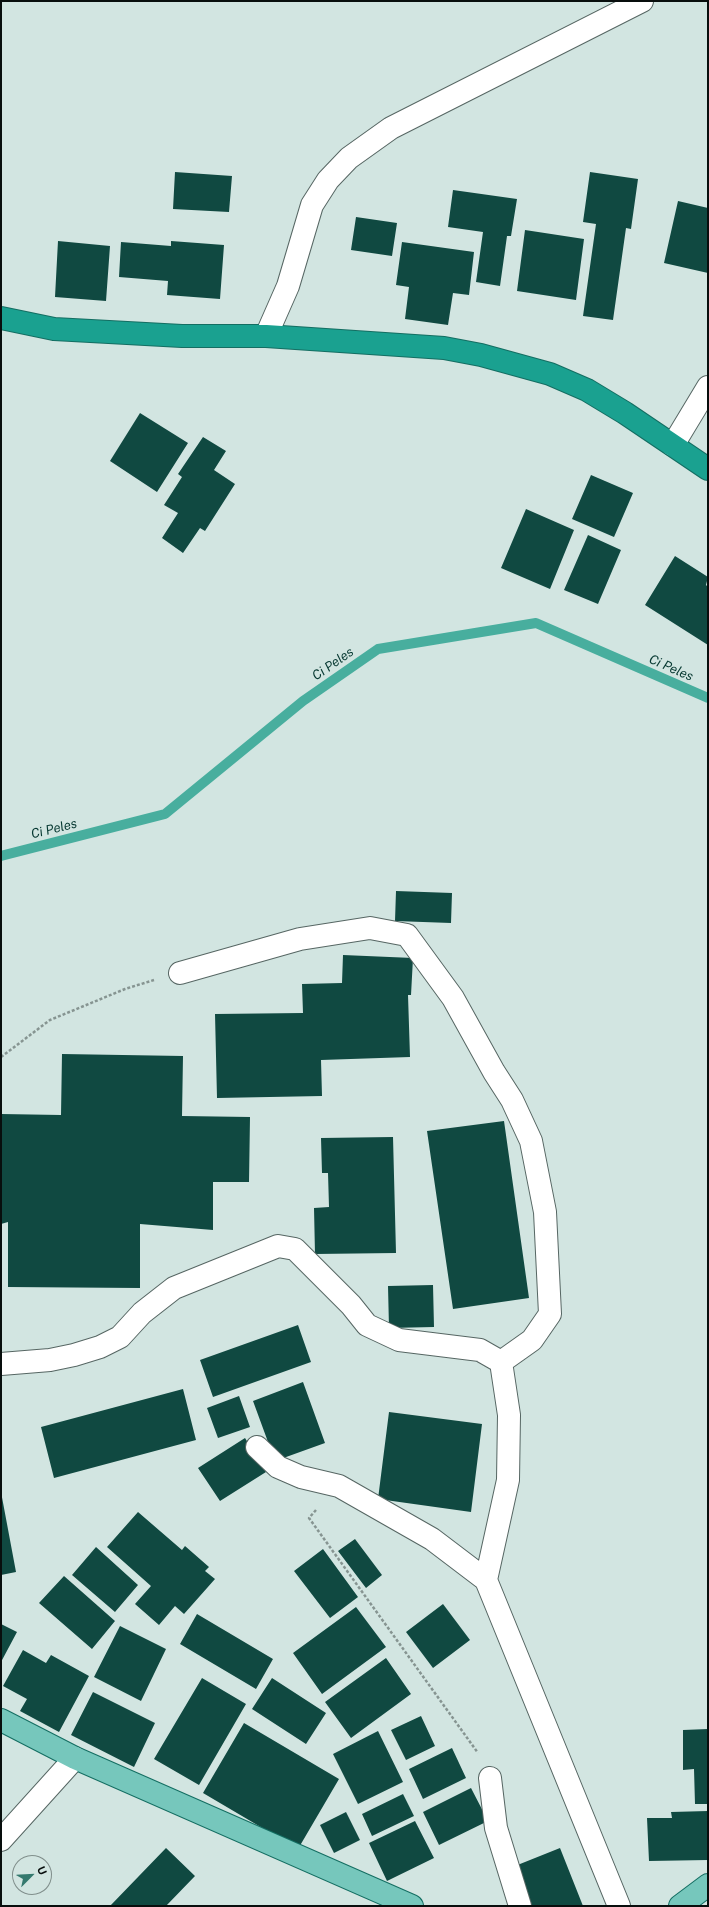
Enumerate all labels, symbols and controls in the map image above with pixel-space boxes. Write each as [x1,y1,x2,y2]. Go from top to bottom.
water label: Ci Peles [309,644,357,684]
water label: Ci Peles [646,651,696,685]
water label: Ci Peles [29,816,79,842]
north arrow [12,1855,52,1895]
text: U [35,1864,49,1877]

